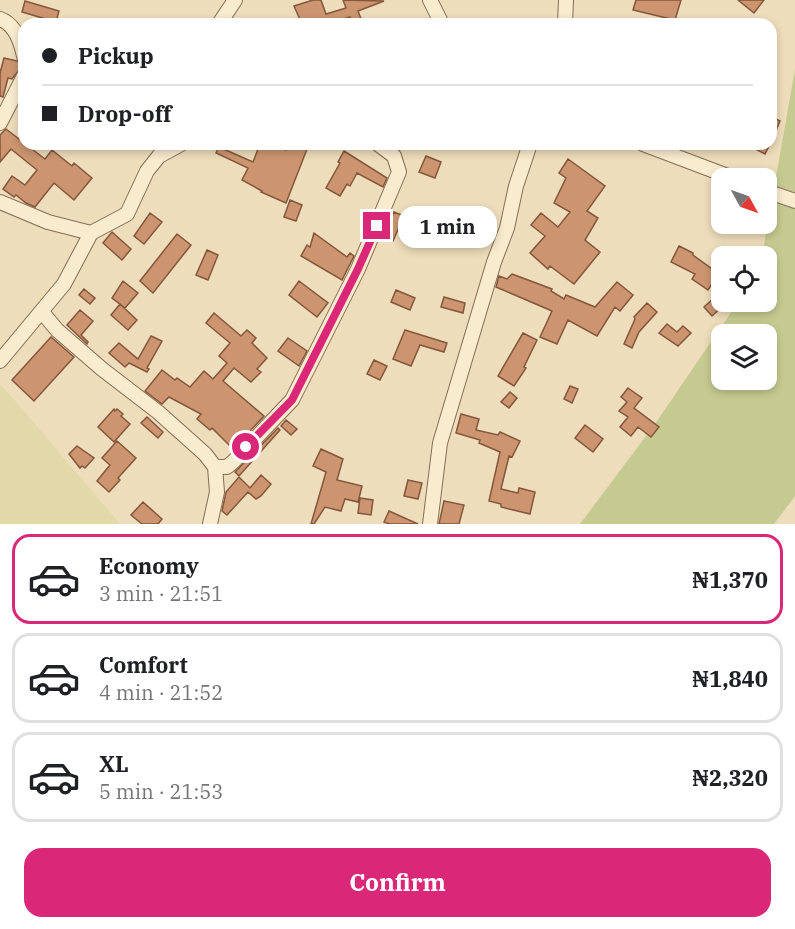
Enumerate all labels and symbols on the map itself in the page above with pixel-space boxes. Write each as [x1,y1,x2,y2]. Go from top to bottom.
north arrow [711,168,777,234]
callout: 1 min [398,205,497,247]
route end [363,212,390,239]
route start [232,433,259,460]

